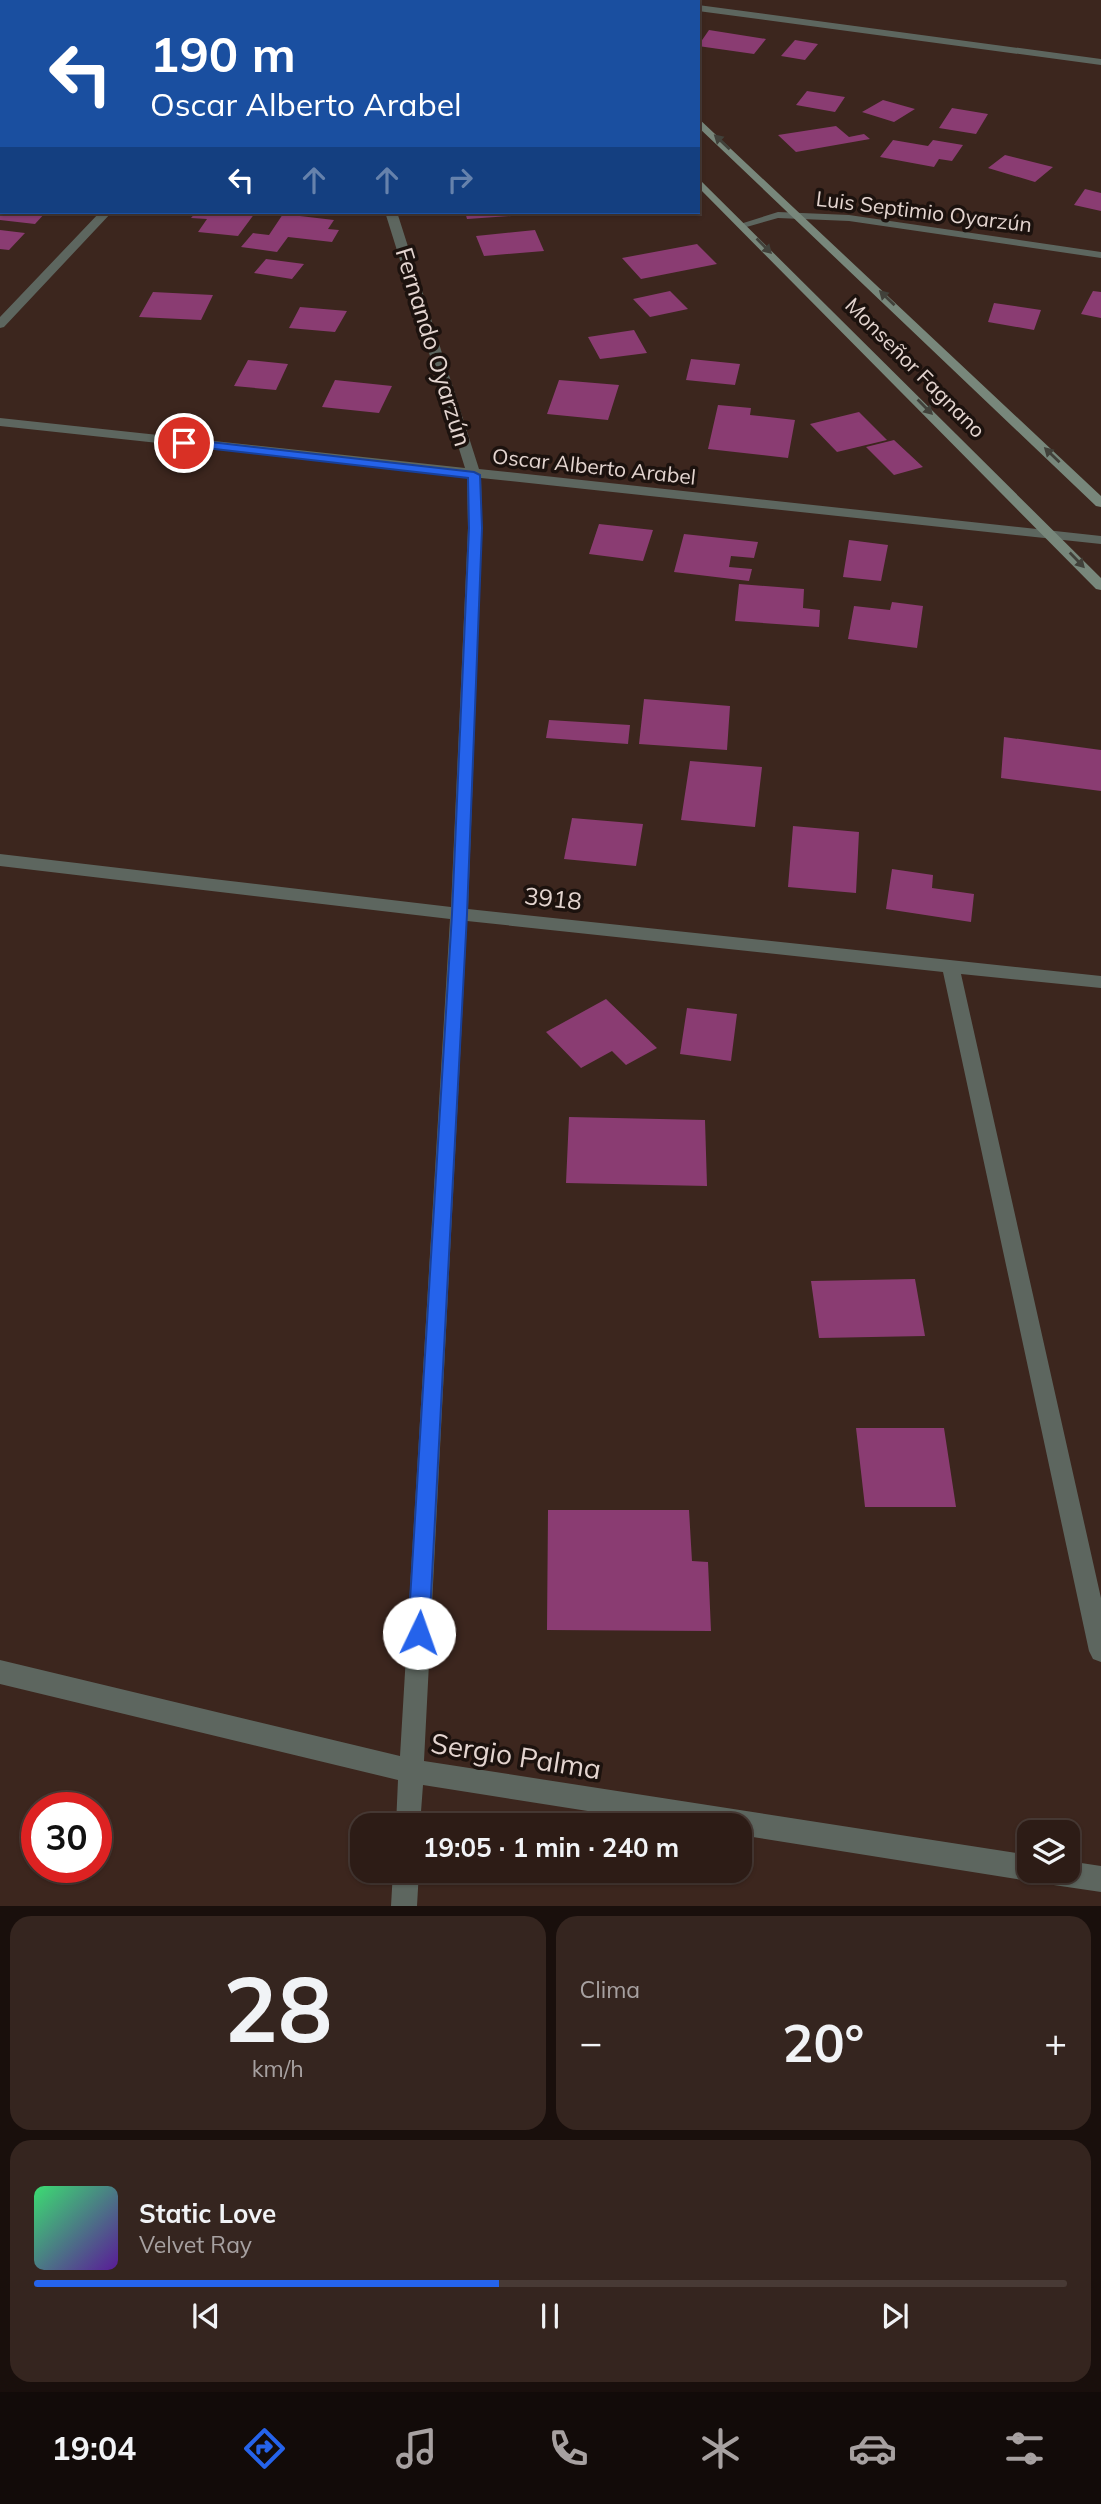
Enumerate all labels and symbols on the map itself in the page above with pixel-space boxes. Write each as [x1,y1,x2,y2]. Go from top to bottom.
one-way arrow [714,135,731,151]
street label: Luis Septimio Oyarzún [815,185,1034,237]
one-way arrow [755,238,772,254]
street label: Fernando Oyarzún [389,244,478,450]
one-way arrow [879,291,896,307]
street label: Monseñor Fagnano [840,292,991,443]
one-way arrow [916,399,933,415]
pin [154,413,214,473]
street label: Oscar Alberto Arabel [491,442,697,490]
one-way arrow [1043,447,1060,464]
one-way arrow [1068,551,1084,568]
street label: 3918 [523,880,583,916]
position arrow [382,1596,456,1670]
street label: Sergio Palma [428,1725,604,1786]
speed limit sign: 30 [21,1792,112,1883]

